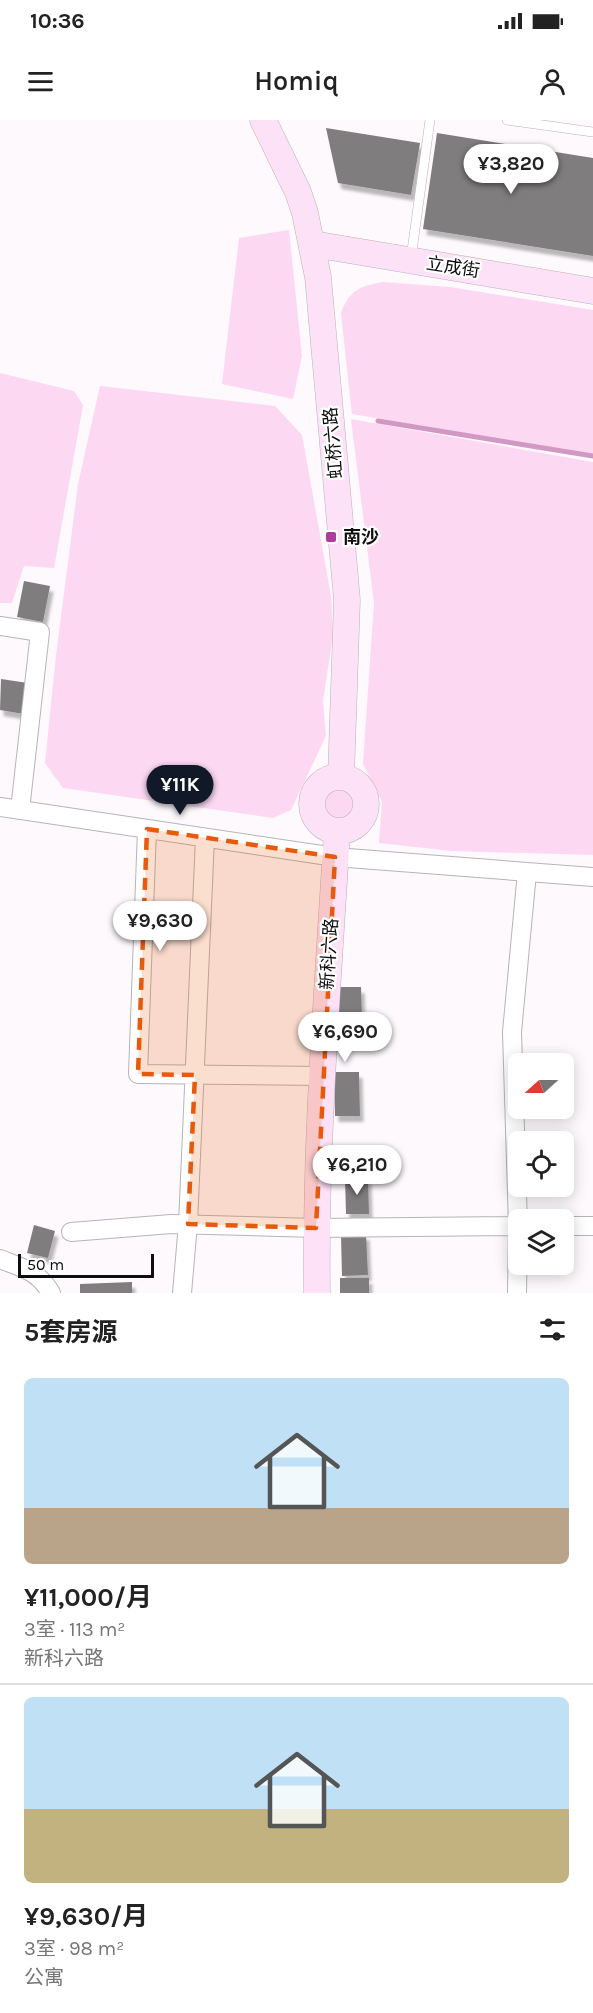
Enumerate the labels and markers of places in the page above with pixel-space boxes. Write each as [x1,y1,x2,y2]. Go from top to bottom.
pin: ¥3,820 [462,144,560,195]
place label: 南沙 [343,526,379,548]
marker: 南沙 [324,530,338,544]
pin: ¥11K [144,765,216,816]
pin: ¥9,630 [111,901,209,952]
pin: ¥6,690 [296,1012,394,1063]
pin: ¥6,210 [308,1145,406,1196]

